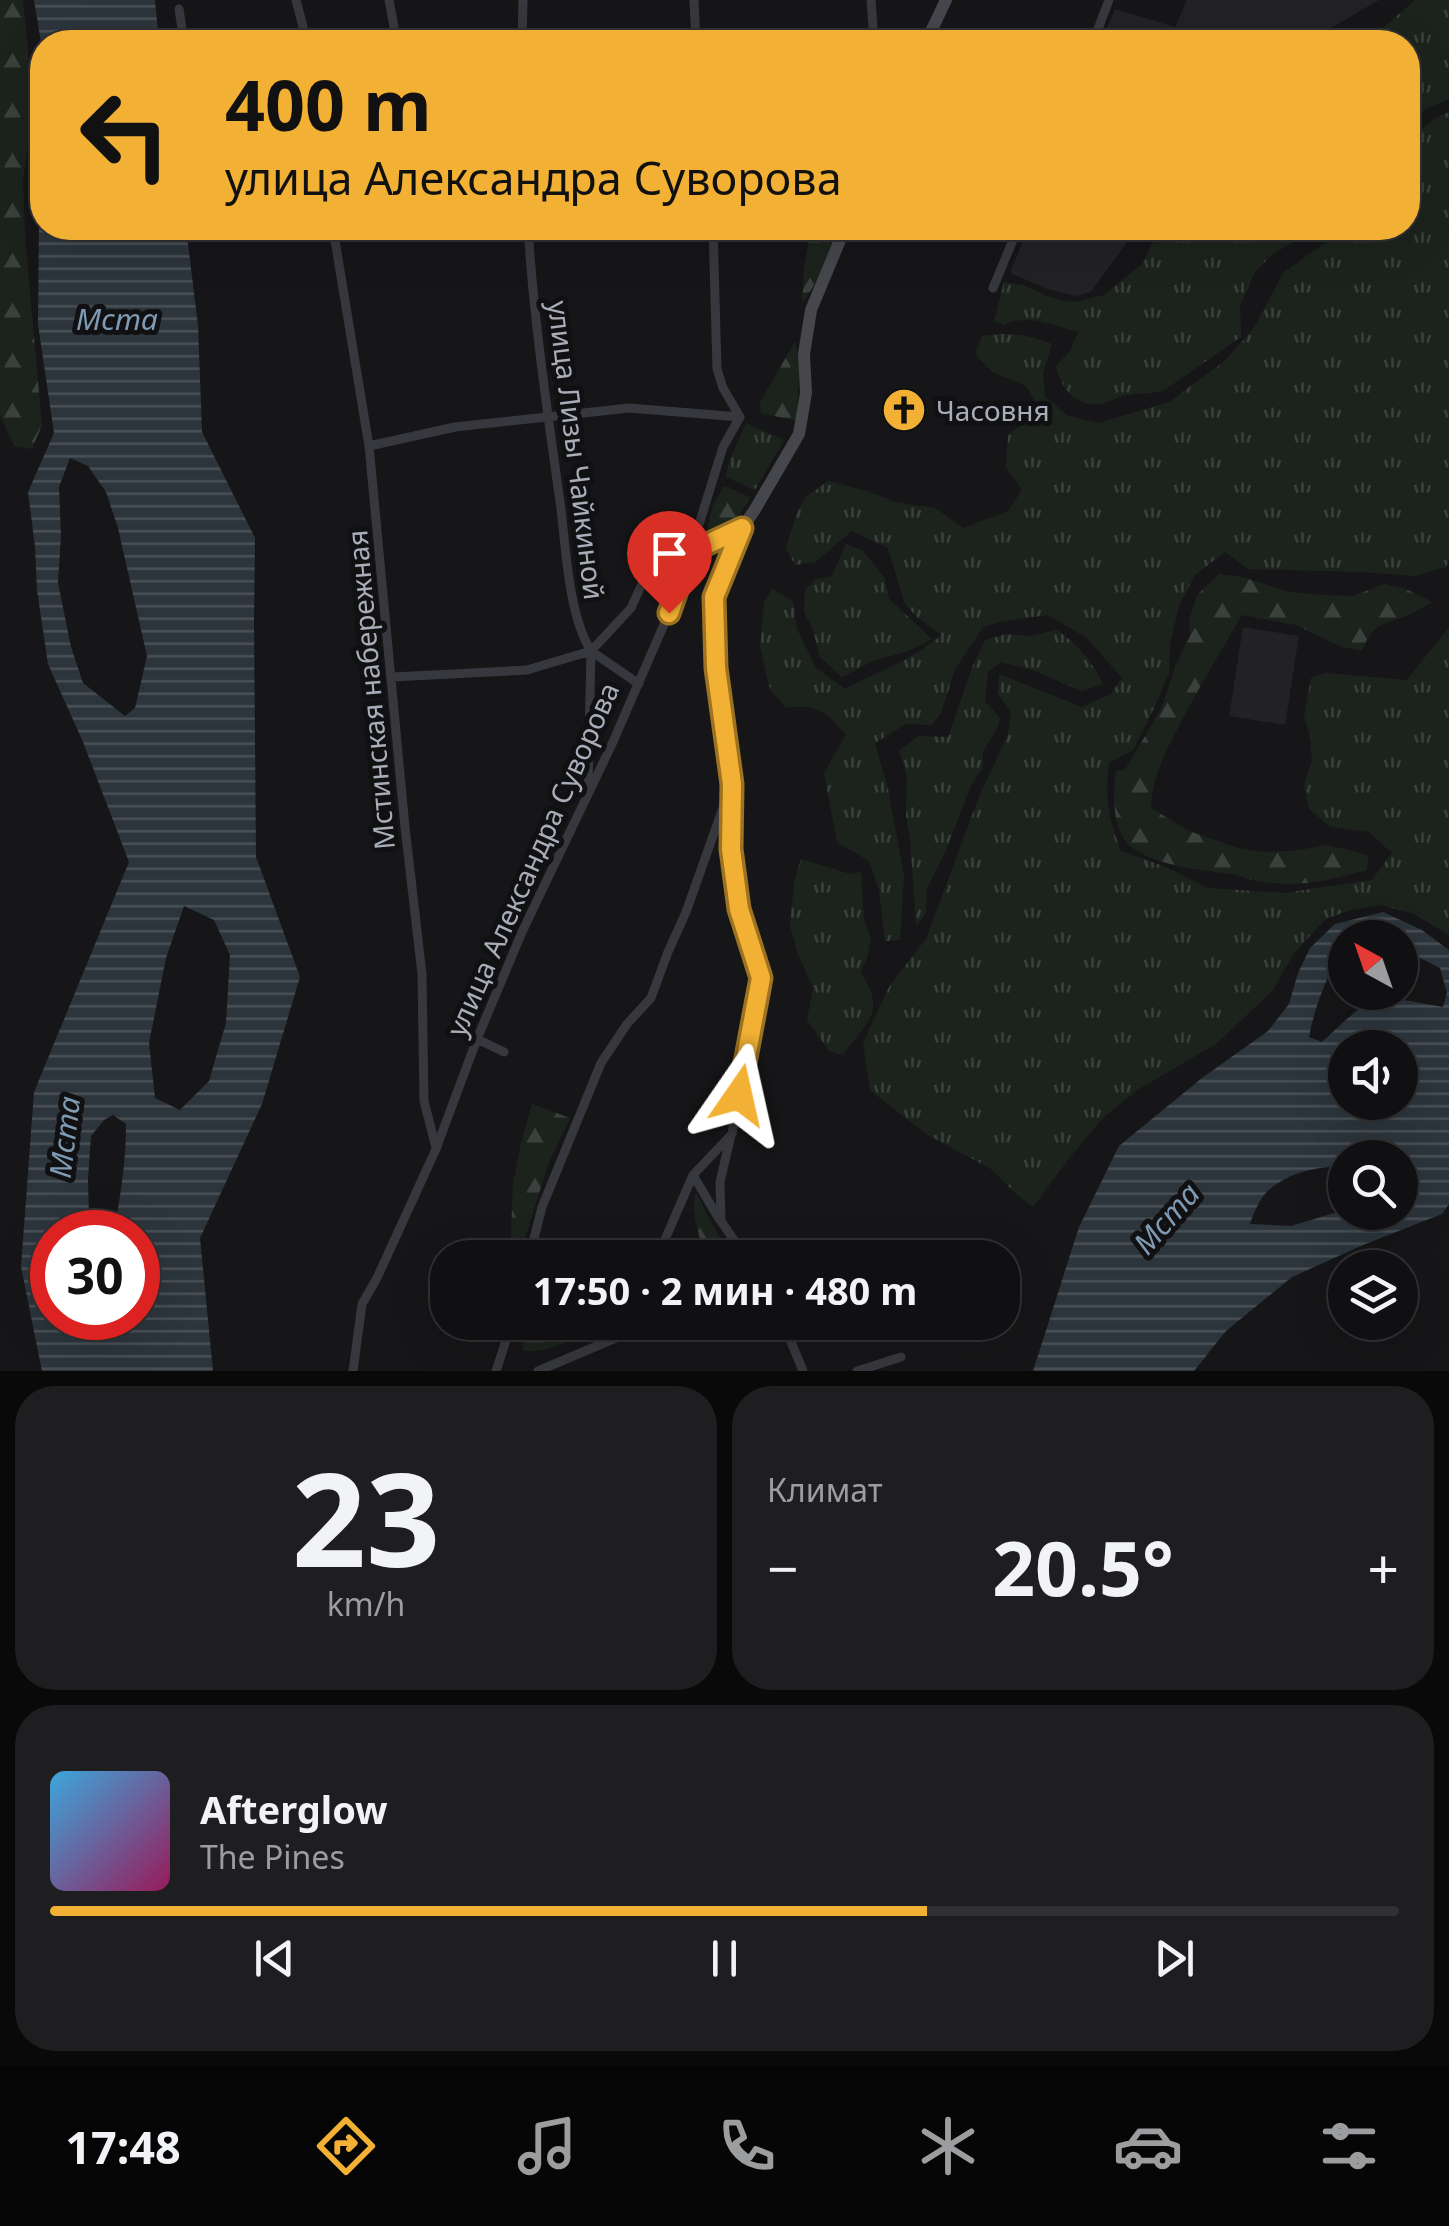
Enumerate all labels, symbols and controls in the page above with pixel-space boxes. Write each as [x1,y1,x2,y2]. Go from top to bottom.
text: 400 m [225,56,432,152]
icon: left [60,70,190,200]
text: улица Александра Суворова [225,147,842,208]
water label: Мста [76,298,158,339]
street label: улица Лизы Чайкиной [540,298,614,602]
church icon: Часовня [881,387,927,433]
place label: Часовня [936,391,1050,429]
pin [627,511,712,614]
icon: arrive [642,526,697,581]
street label: Мстинская набережная [337,529,403,851]
street label: улица Александра Суворова [437,676,627,1042]
north arrow [1328,920,1418,1010]
map controls [1328,920,1418,1340]
button: sound [1328,1030,1418,1120]
position arrow [687,1043,791,1147]
water label: Мста [39,1094,89,1180]
button: search [1328,1140,1418,1230]
water label: Мста [1124,1174,1208,1262]
speed limit sign: 30 [30,1210,160,1340]
button: layers [1328,1250,1418,1340]
text: 17:50 · 2 мин · 480 m [533,1264,917,1316]
text: 23 [292,1428,440,1605]
text: Климат [767,1468,883,1511]
text: 20.5° [992,1516,1174,1618]
text: − [767,1530,798,1605]
text: + [1368,1530,1399,1605]
text: km/h [327,1582,405,1625]
text: Afterglow [200,1783,388,1835]
text: The Pines [200,1835,345,1878]
icon: previous [247,1931,302,1986]
icon: pause [697,1931,752,1986]
icon: next [1147,1931,1202,1986]
icon: directions [311,2111,381,2181]
icon: music [512,2111,582,2181]
icon: phone [712,2111,782,2181]
icon: climate [913,2111,983,2181]
icon: car [1113,2111,1183,2181]
icon: filters [1314,2111,1384,2181]
text: 17:48 [65,2116,181,2177]

